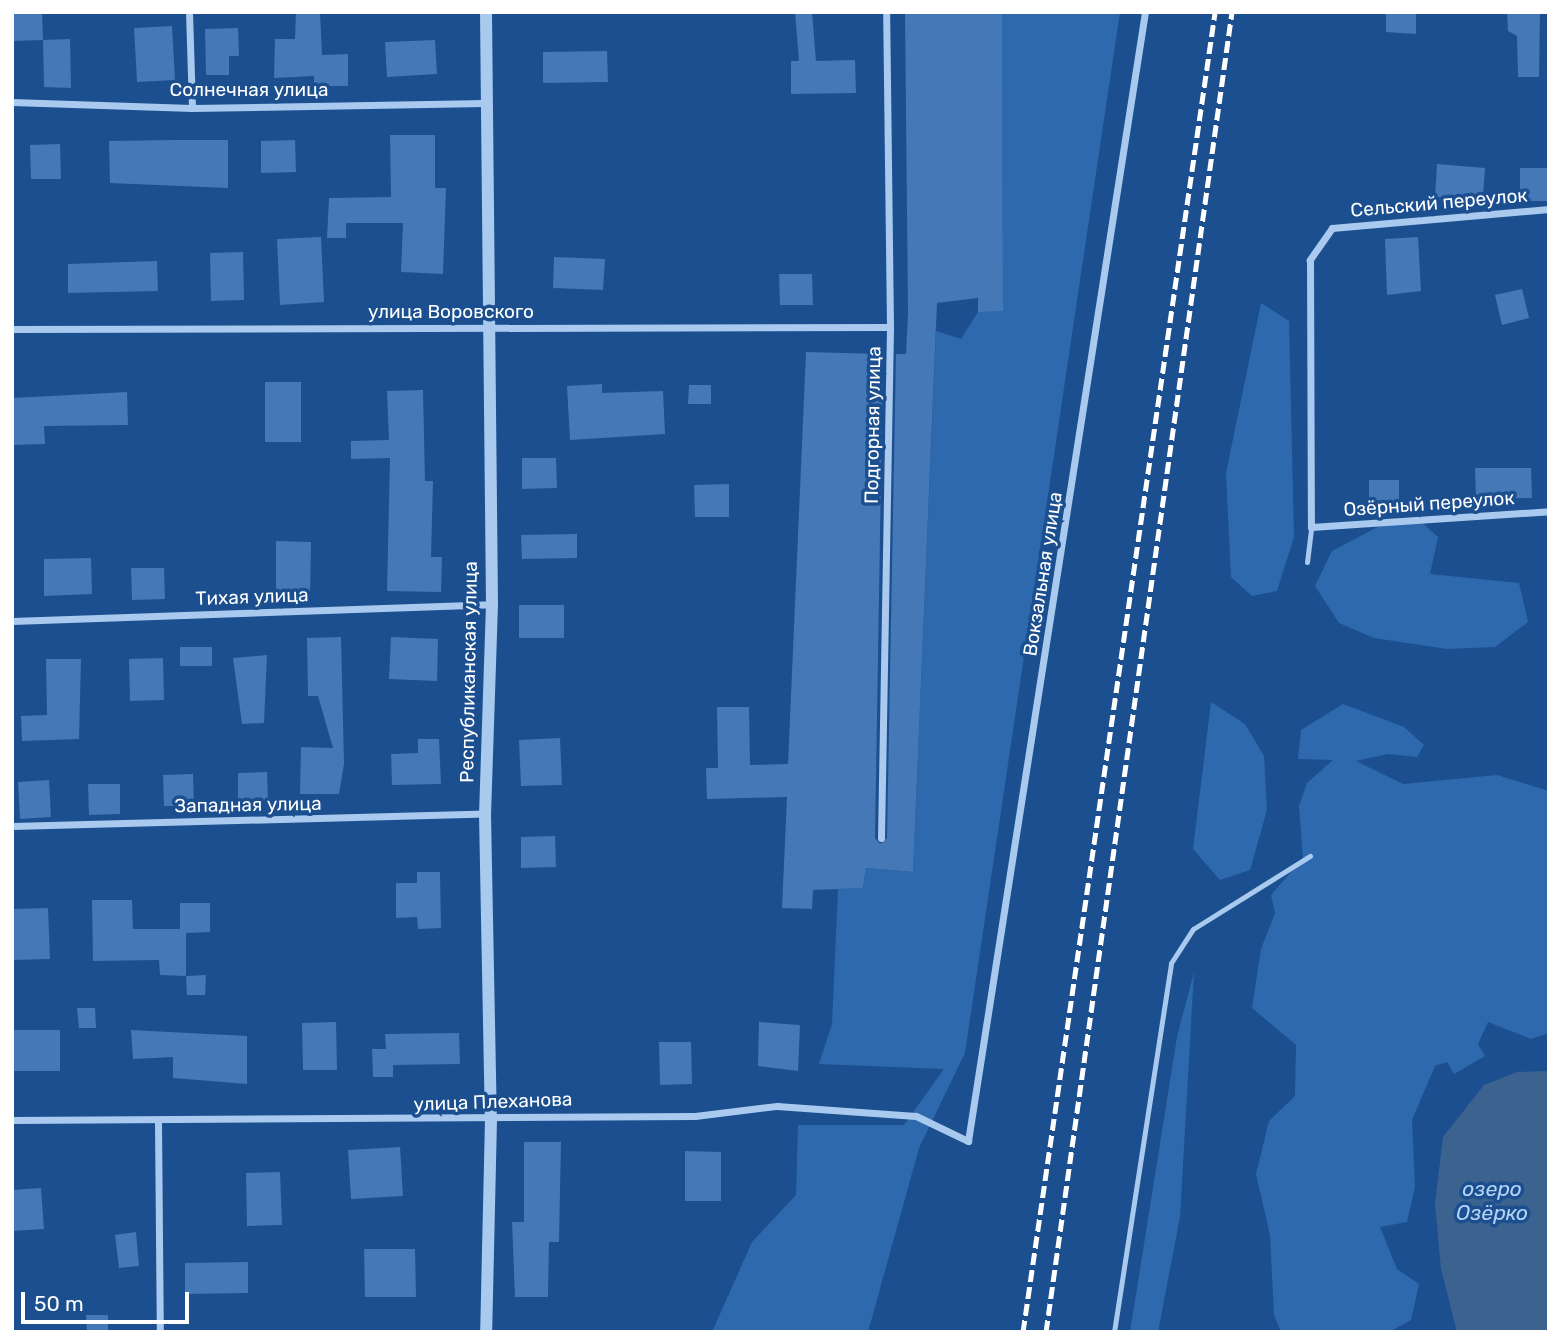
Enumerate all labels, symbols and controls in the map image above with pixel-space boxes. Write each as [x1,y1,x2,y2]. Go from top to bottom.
street label: Солнечная улица [170,79,328,101]
street label: Сельский переулок [1350,184,1528,222]
street label: улица Воровского [368,301,534,323]
street label: Подгорная улица [860,346,886,504]
street label: Озёрный переулок [1343,487,1515,521]
street label: Вокзальная улица [1019,490,1067,658]
street label: Республиканская улица [456,561,482,783]
street label: Тихая улица [195,584,309,610]
street label: Западная улица [174,792,322,818]
street label: улица Плеханова [413,1088,573,1116]
water label: озеро Озёрко [1456,1176,1528,1226]
scale bar [24,1278,192,1322]
text: 50 m [34,1291,84,1316]

